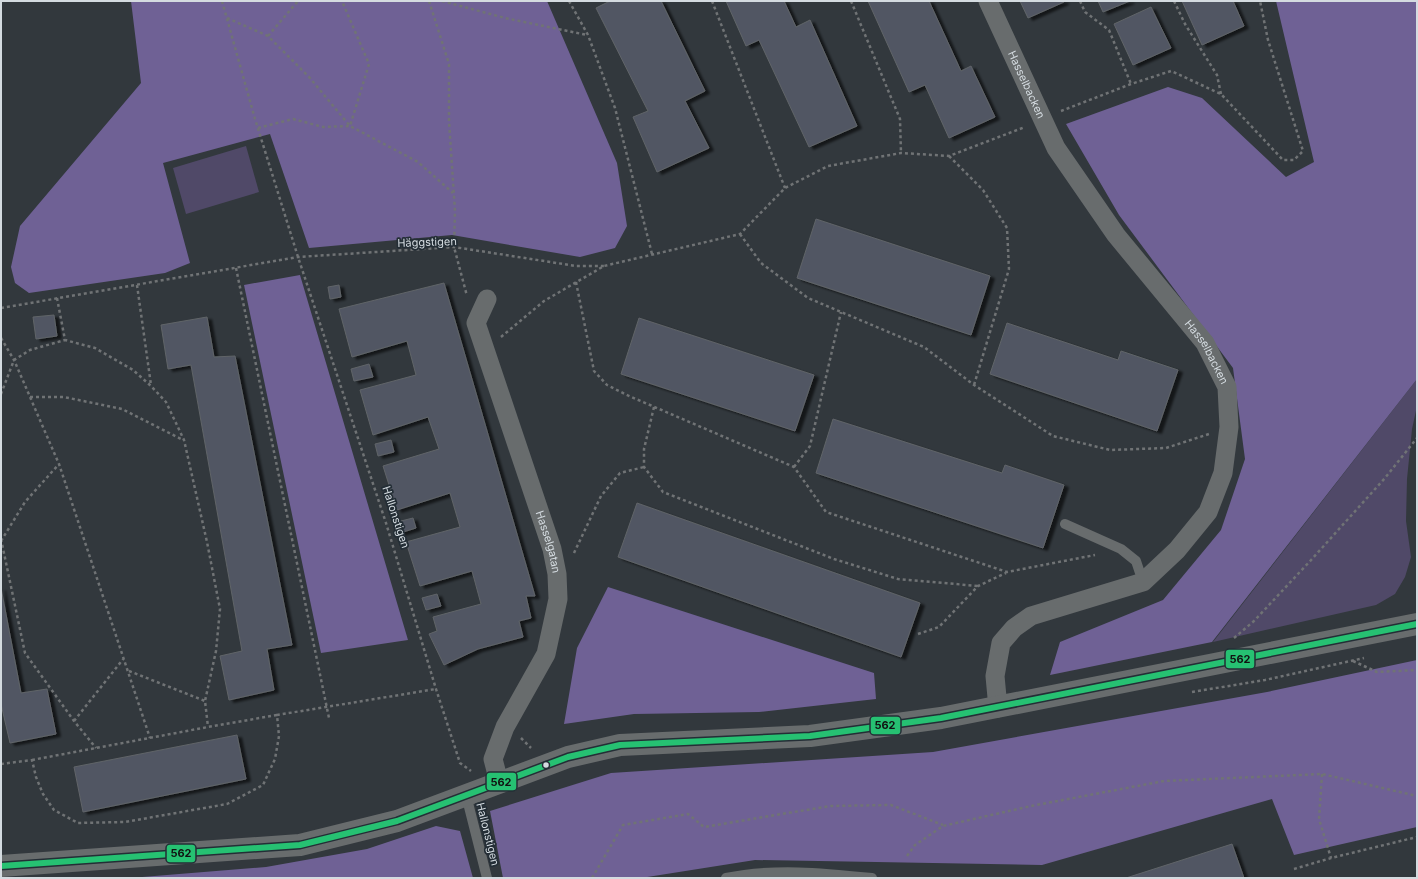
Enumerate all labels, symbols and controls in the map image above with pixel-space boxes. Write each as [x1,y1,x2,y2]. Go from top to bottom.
street label: Hasselbacken [1005,48,1048,121]
street label: Häggstigen [397,234,457,250]
street label: Hasselbacken [1182,317,1231,386]
street label: Hallonstigen [379,484,413,550]
street label: Hasselgatan [533,509,564,574]
line badge: 562 [1225,649,1255,669]
text: 562 [1229,652,1251,666]
line badge: 562 [870,716,901,735]
text: 562 [874,718,896,732]
unlabelled marker [541,760,551,770]
line badge: 562 [486,772,517,791]
text: 562 [490,775,512,789]
street label: Hallonstigen [473,801,503,867]
line badge: 562 [166,844,196,863]
text: 562 [170,846,192,860]

